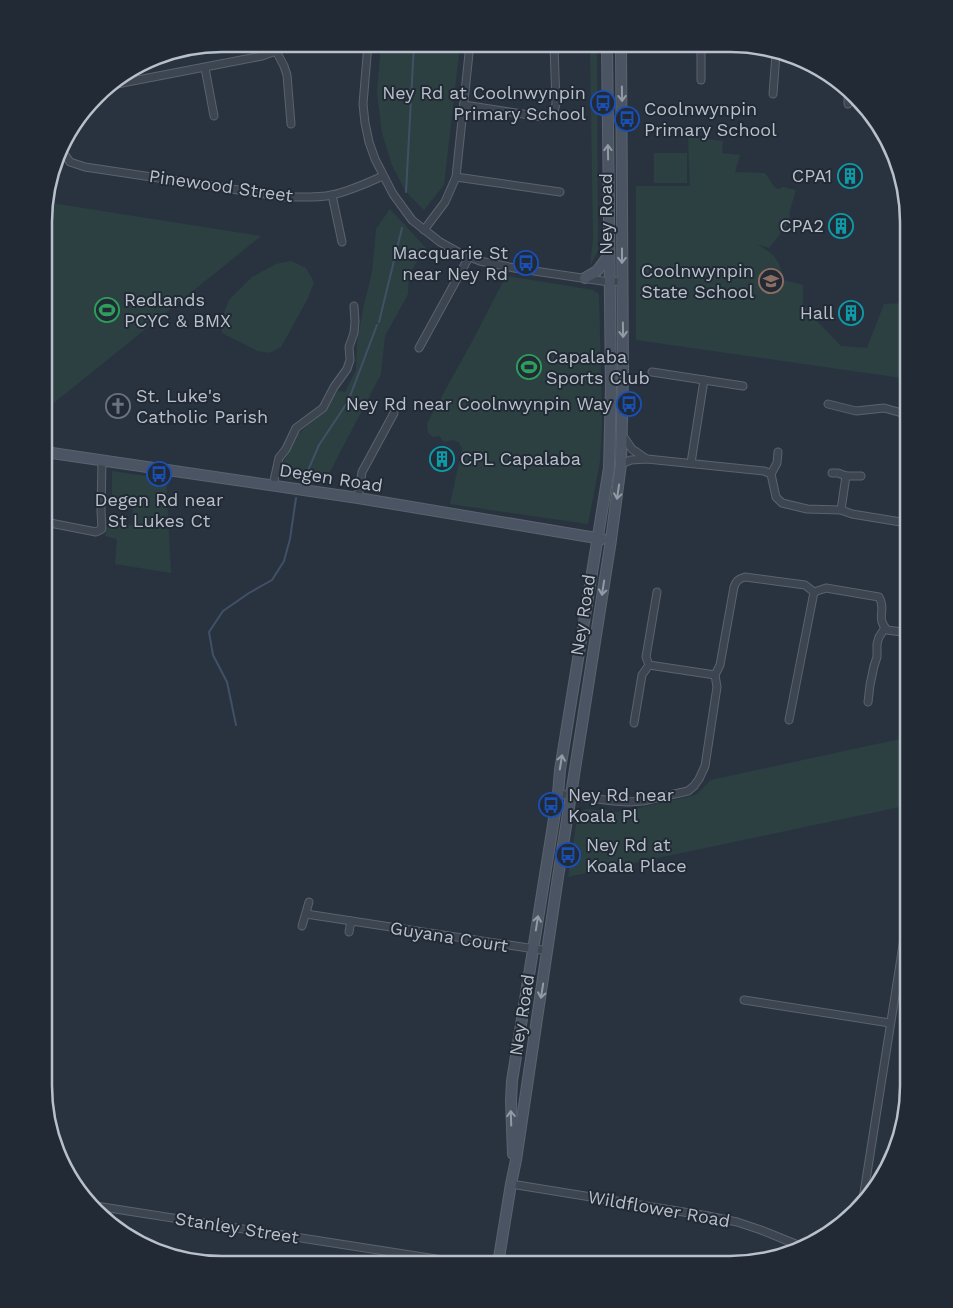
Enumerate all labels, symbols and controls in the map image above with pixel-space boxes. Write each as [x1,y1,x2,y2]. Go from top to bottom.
place label: Ney Rd at Coolnwynpin Primary School [382,82,586,124]
one-way arrow [617,85,626,101]
bus stop icon: Ney Rd at Coolnwynpin Primary School [590,90,616,116]
place label: Coolnwynpin Primary School [644,98,777,140]
bus stop icon: Coolnwynpin Primary School [614,106,640,132]
one-way arrow [603,145,613,161]
building icon: CPA1 [837,163,863,189]
street label: Pinewood Street [148,165,295,206]
place label: CPA1 [792,165,832,186]
street label: Ney Road [595,173,616,255]
building icon: CPA2 [828,213,854,239]
place label: CPA2 [779,215,824,236]
place label: Macquarie St near Ney Rd [392,242,508,284]
one-way arrow [617,248,627,264]
bus stop icon: Macquarie St near Ney Rd [513,250,539,276]
place label: Coolnwynpin State School [641,260,754,302]
school or university icon: Coolnwynpin State School [758,268,784,294]
place label: Redlands PCYC & BMX [124,289,231,331]
sports icon: Redlands PCYC & BMX [94,297,120,323]
building icon: Hall [838,300,864,326]
place label: Hall [800,302,834,323]
one-way arrow [618,322,628,338]
place label: Capalaba Sports Club [546,346,650,388]
sports icon: Capalaba Sports Club [516,354,542,380]
place label: St. Luke's Catholic Parish [136,385,268,427]
bus stop icon: Ney Rd near Coolnwynpin Way [616,391,642,417]
church icon: St. Luke's Catholic Parish [105,393,131,419]
place label: Ney Rd near Coolnwynpin Way [346,393,613,414]
building icon: CPL Capalaba [429,446,455,472]
place label: CPL Capalaba [460,448,581,469]
street label: Degen Road [278,459,384,496]
bus stop icon: Degen Rd near St Lukes Ct [146,461,172,487]
one-way arrow [612,484,622,500]
place label: Degen Rd near St Lukes Ct [95,489,223,531]
street label: Ney Road [566,573,599,657]
one-way arrow [598,580,608,596]
one-way arrow [557,755,567,771]
place label: Ney Rd near Koala Pl [568,784,674,826]
bus stop icon: Ney Rd near Koala Pl [538,792,564,818]
place label: Ney Rd at Koala Place [586,834,687,876]
bus stop icon: Ney Rd at Koala Place [555,842,581,868]
one-way arrow [533,915,543,931]
street label: Guyana Court [389,917,510,956]
street label: Ney Road [505,973,538,1057]
one-way arrow [537,983,547,999]
one-way arrow [507,1111,516,1127]
street label: Wildflower Road [586,1186,732,1231]
street label: Stanley Street [174,1207,301,1248]

